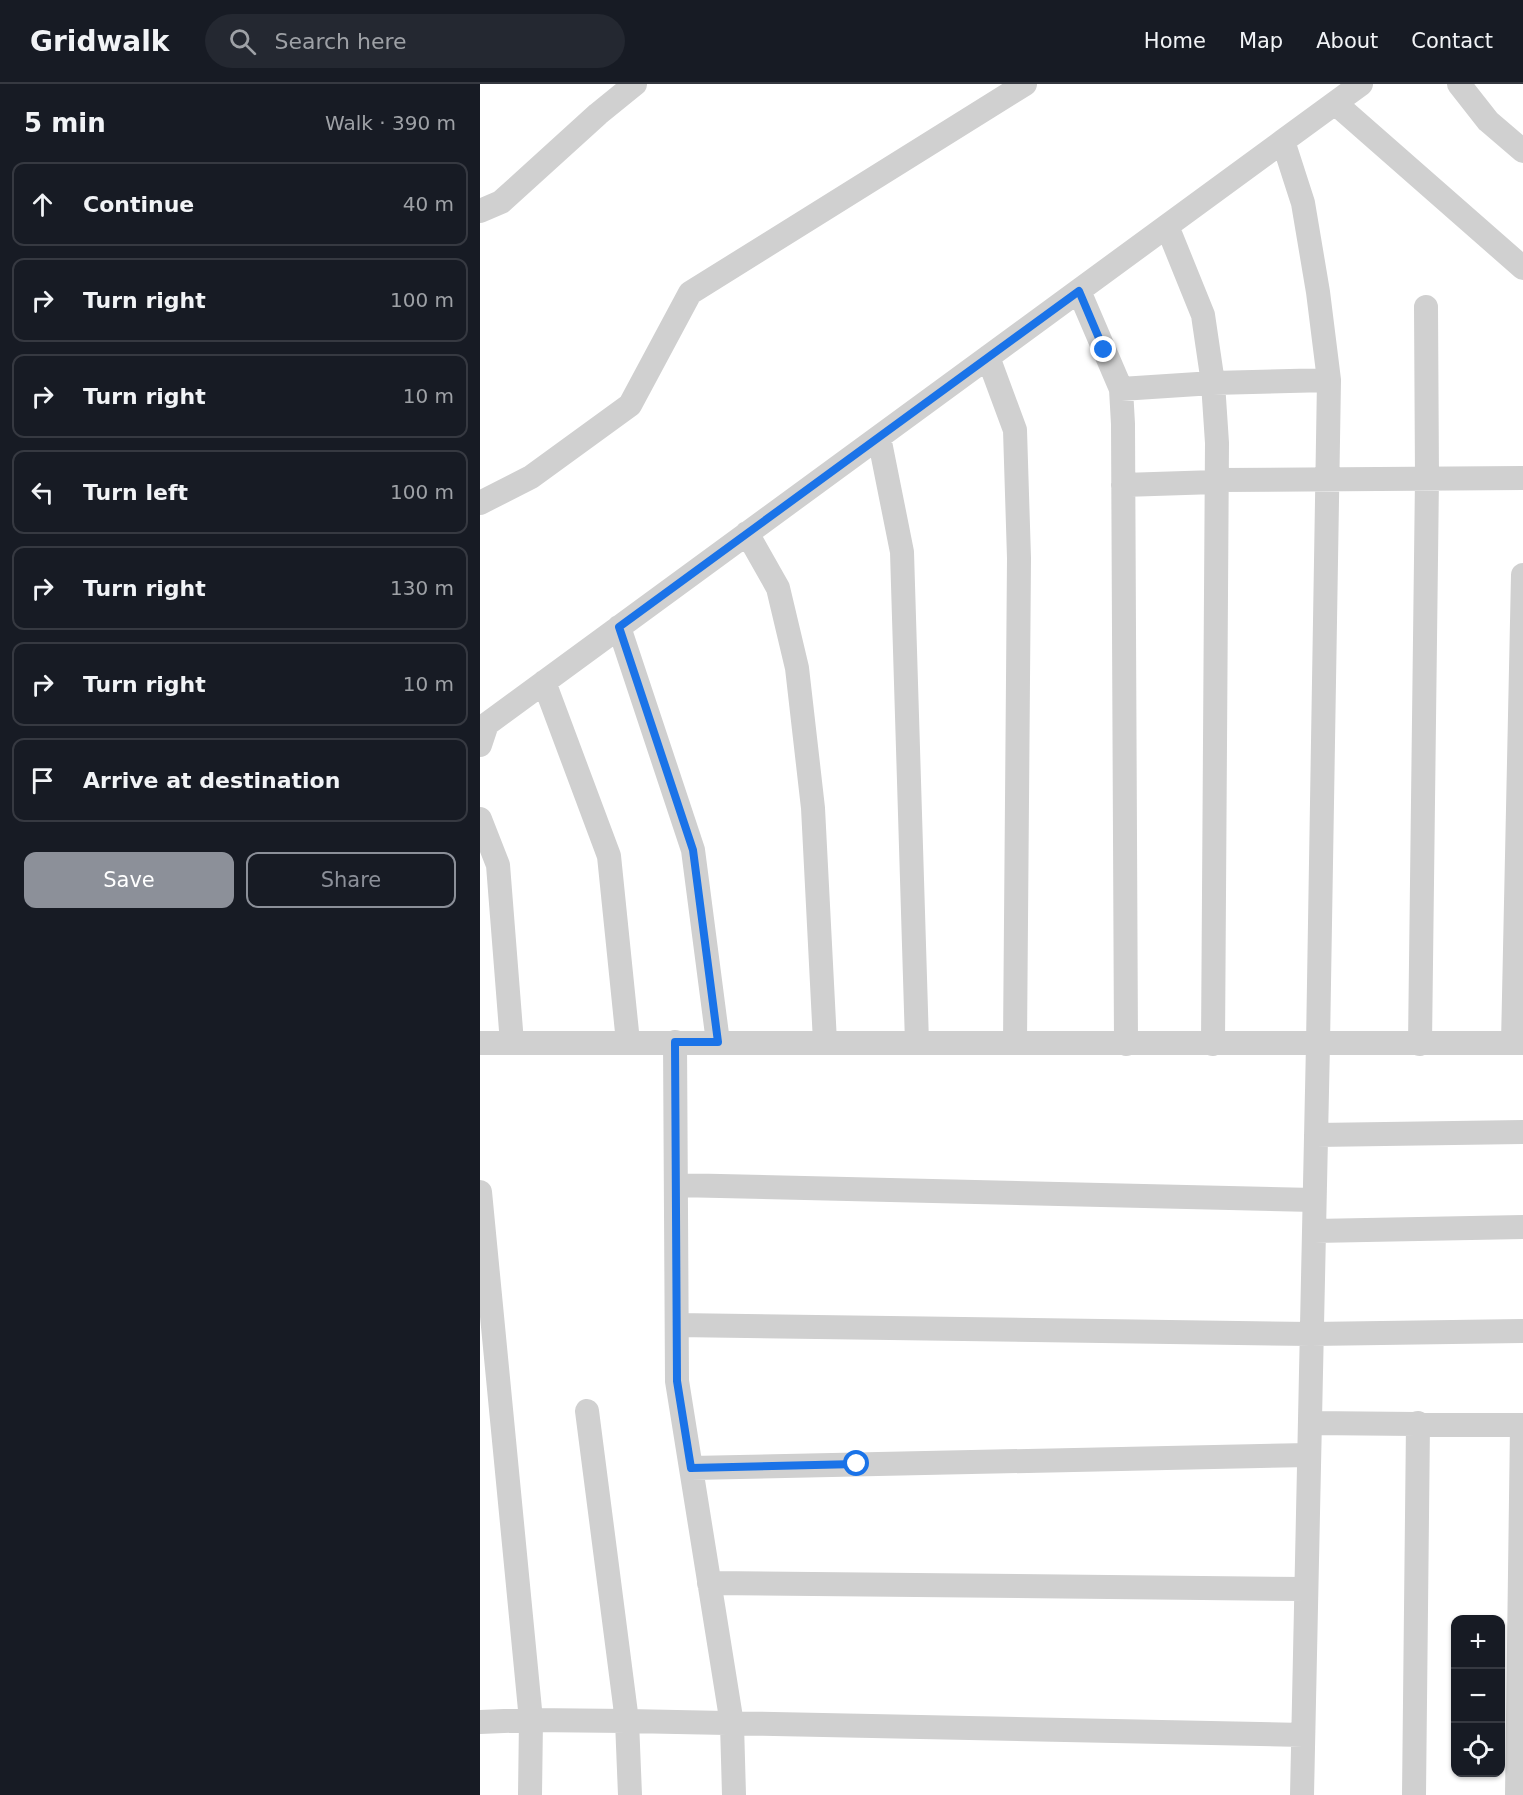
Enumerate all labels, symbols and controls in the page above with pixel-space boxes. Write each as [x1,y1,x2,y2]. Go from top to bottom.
search box [205,14,625,68]
text: Gridwalk [30,25,169,58]
icon: search [226,25,259,58]
text: Search here [274,29,407,54]
text: Home [1144,29,1206,53]
text: Map [1239,29,1283,53]
text: About [1316,29,1378,53]
text: Contact [1411,29,1493,53]
text: 5 min [24,108,106,138]
text: Walk · 390 m [325,111,456,135]
icon: ahead [26,188,59,221]
text: Continue [83,192,194,217]
text: 40 m [403,192,454,216]
icon: right [26,284,59,317]
text: Turn right [83,288,206,313]
text: 100 m [390,288,454,312]
route end [1090,336,1116,362]
icon: right [26,380,59,413]
text: Turn right [83,384,206,409]
text: 10 m [403,384,454,408]
icon: left [26,476,59,509]
text: Turn left [83,480,188,505]
text: 100 m [390,480,454,504]
icon: right [26,572,59,605]
text: Turn right [83,576,206,601]
text: 130 m [390,576,454,600]
icon: right [26,668,59,701]
text: Turn right [83,672,206,697]
text: 10 m [403,672,454,696]
icon: arrive [26,764,59,797]
text: Arrive at destination [83,768,340,793]
button: Save [24,852,234,908]
button: Share [246,852,456,908]
route start [843,1450,869,1476]
map controls [1451,1615,1505,1777]
button: + [1451,1615,1505,1669]
button: − [1451,1669,1505,1723]
button: locate [1451,1723,1505,1777]

